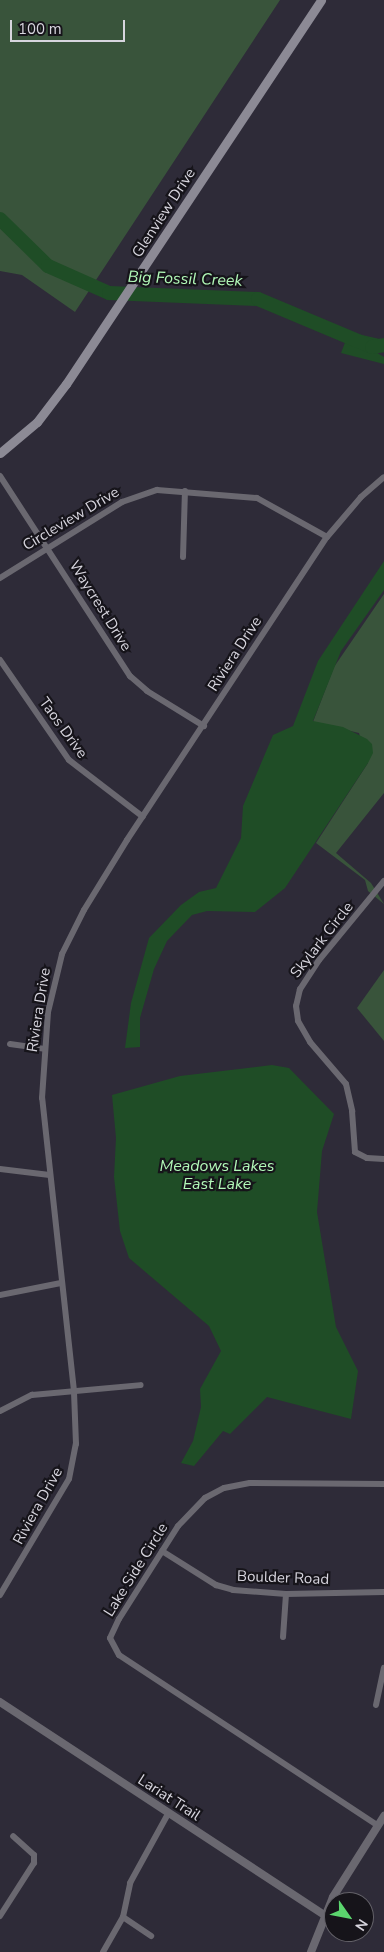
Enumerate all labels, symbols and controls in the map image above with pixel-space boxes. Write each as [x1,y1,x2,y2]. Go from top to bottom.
scale bar [12,10,128,42]
text: 100 m [18,19,62,39]
street label: Glenview Drive [128,165,200,261]
water label: Big Fossil Creek [127,267,243,291]
street label: Circleview Drive [20,483,122,555]
street label: Waycrest Drive [65,557,135,655]
street label: Riviera Drive [204,613,266,695]
street label: Taos Drive [35,694,91,762]
street label: Skylark Circle [287,898,357,982]
street label: Riviera Drive [23,966,55,1054]
water label: Meadows Lakes East Lake [159,1156,275,1194]
street label: Riviera Drive [9,1464,67,1548]
street label: Lake Side Circle [100,1520,172,1620]
street label: Boulder Road [237,1567,329,1589]
street label: Lariat Trail [134,1771,204,1825]
north arrow [324,1892,374,1942]
text: N [350,1915,372,1934]

